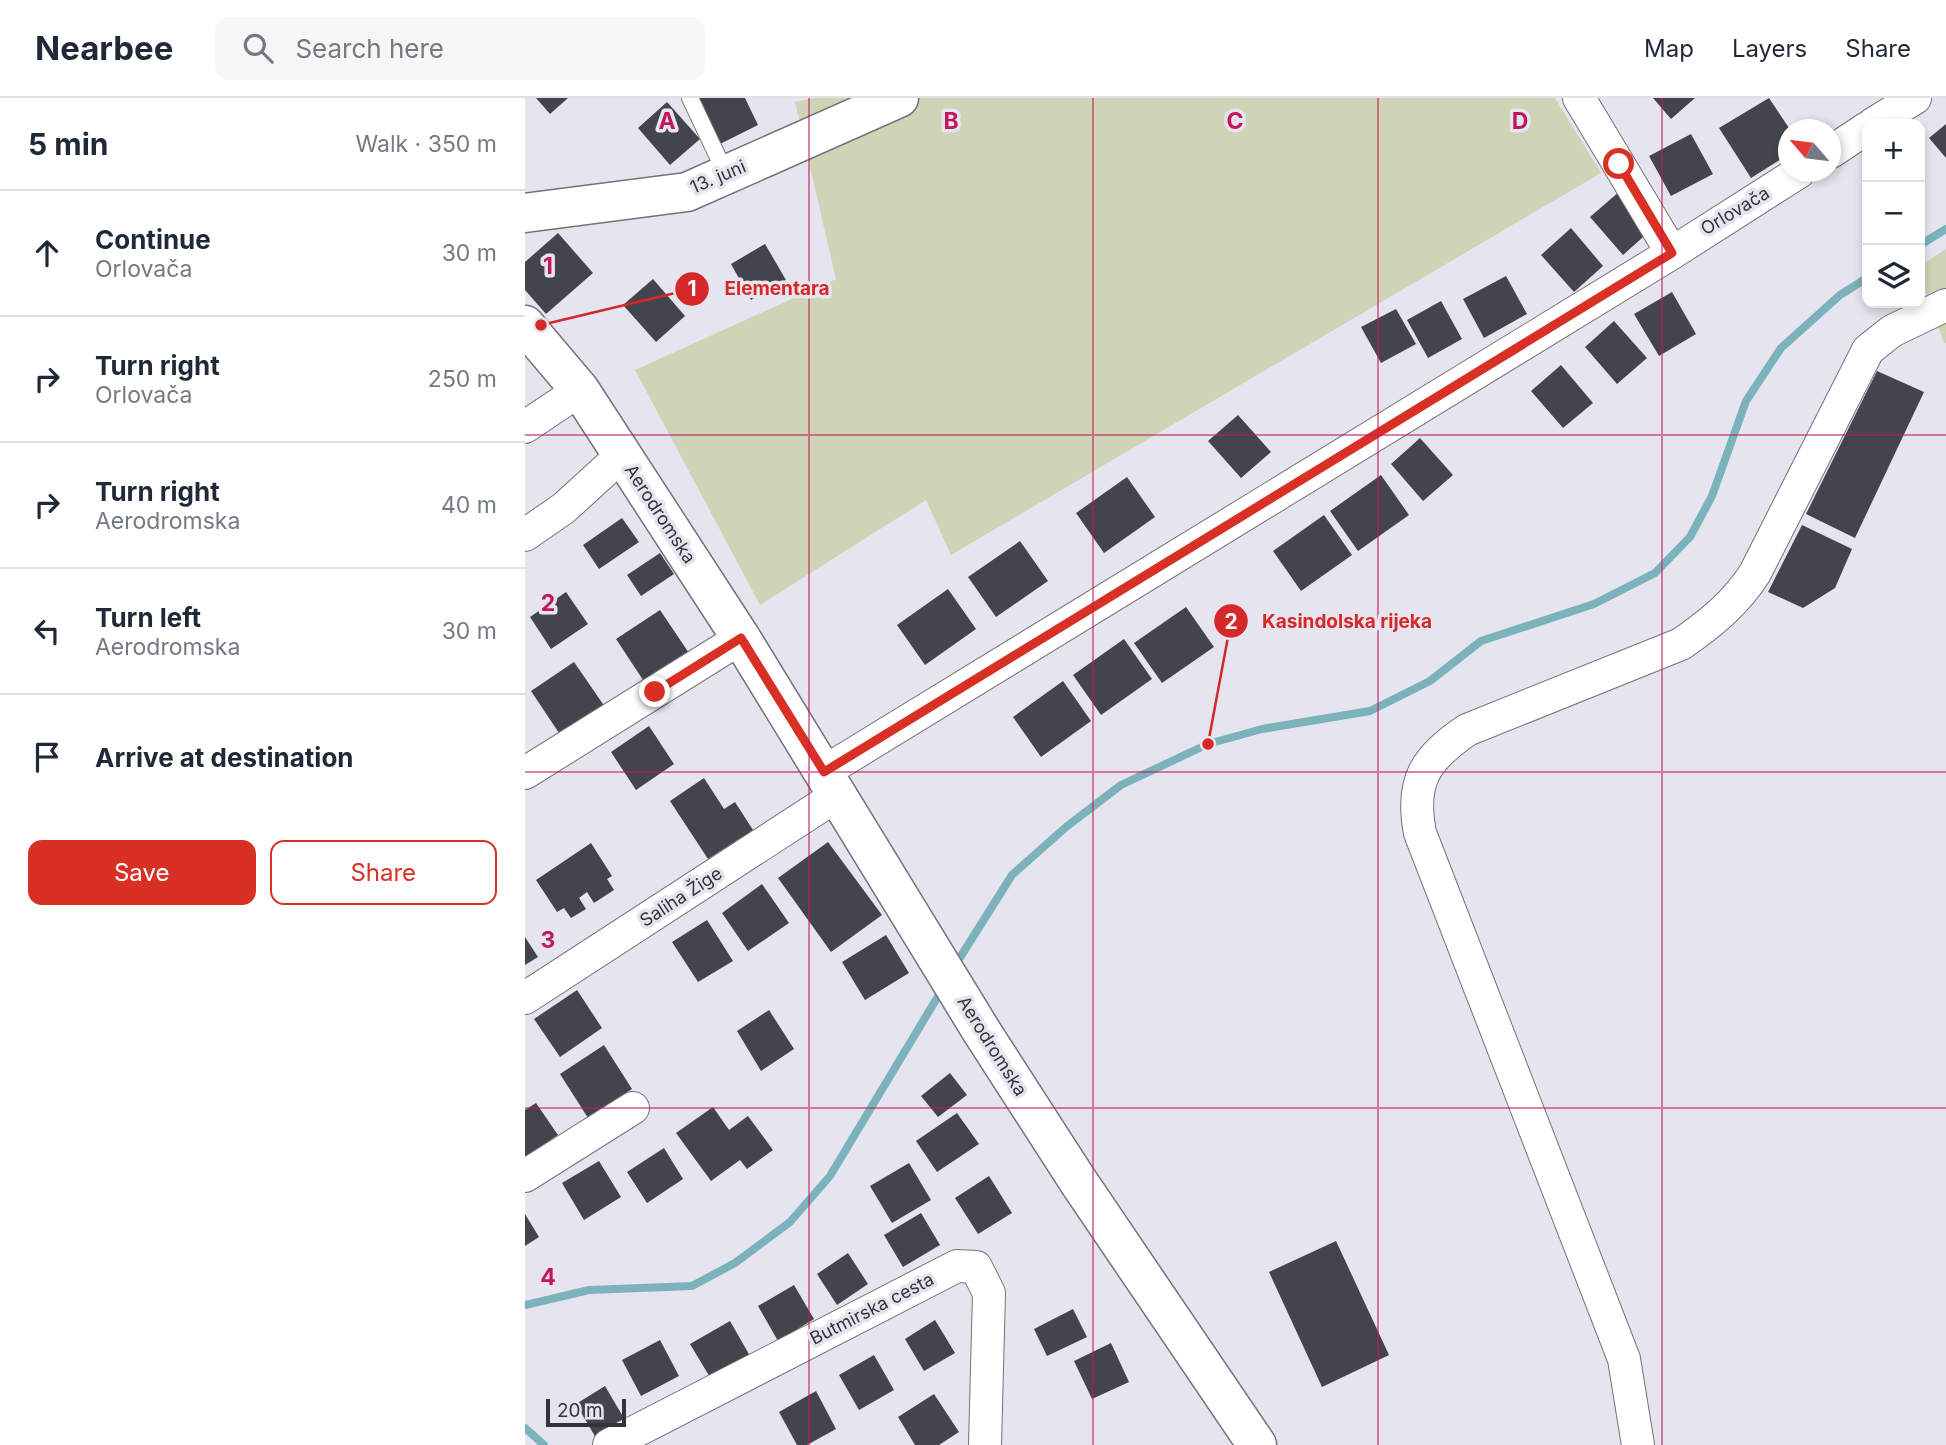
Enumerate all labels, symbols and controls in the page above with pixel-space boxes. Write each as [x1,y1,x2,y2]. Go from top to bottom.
search box [215,17,705,80]
text: Nearbee [35,28,173,68]
icon: search [239,29,277,67]
text: Search here [295,33,444,64]
text: Map [1644,34,1694,63]
text: Layers [1732,34,1807,63]
text: Share [1845,34,1911,63]
text: A [658,107,676,135]
text: B [943,107,959,135]
text: C [1226,107,1244,135]
text: D [1512,107,1528,135]
north arrow [1778,119,1841,182]
map controls [1862,119,1925,308]
button: + [1862,119,1925,182]
text: 5 min [28,126,108,162]
text: Walk · 350 m [356,130,497,158]
route start [1603,148,1634,179]
street label: 13. juni [687,155,749,198]
street label: Orlovača [1697,182,1773,239]
button: − [1862,182,1925,245]
text: Continue [95,224,211,255]
icon: ahead [28,234,66,272]
text: 30 m [442,239,497,267]
button: layers [1862,245,1925,308]
text: 1 [543,252,553,280]
text: Orlovača [95,255,193,283]
callout: Elementara [675,269,843,309]
text: 1 [687,276,697,301]
text: Elementara [724,277,830,300]
text: Turn right [95,350,220,381]
icon: right [28,360,66,398]
text: 250 m [428,365,497,393]
text: Orlovača [95,381,193,409]
street label: Aerodromska [621,460,700,567]
text: Turn right [95,476,220,507]
icon: right [28,486,66,524]
text: 40 m [441,491,497,519]
text: Aerodromska [95,507,240,535]
text: 2 [541,589,555,617]
callout: Kasindolska rijeka [1213,601,1446,641]
text: Turn left [95,602,201,633]
text: 2 [1224,609,1238,634]
text: Kasindolska rijeka [1262,610,1432,633]
icon: left [28,612,66,650]
text: 30 m [442,617,497,645]
text: Aerodromska [95,633,240,661]
route end [639,676,670,707]
icon: arrive [28,738,66,776]
text: Arrive at destination [95,742,354,773]
button: Save [28,840,256,905]
button: Share [270,840,497,905]
street label: Saliha Žige [635,861,726,931]
text: 3 [541,926,555,954]
street label: Aerodromska [953,992,1031,1100]
text: 4 [540,1263,556,1291]
street label: Butmirska cesta [806,1268,937,1349]
scale bar [546,1396,627,1428]
text: 20 m [557,1399,603,1422]

